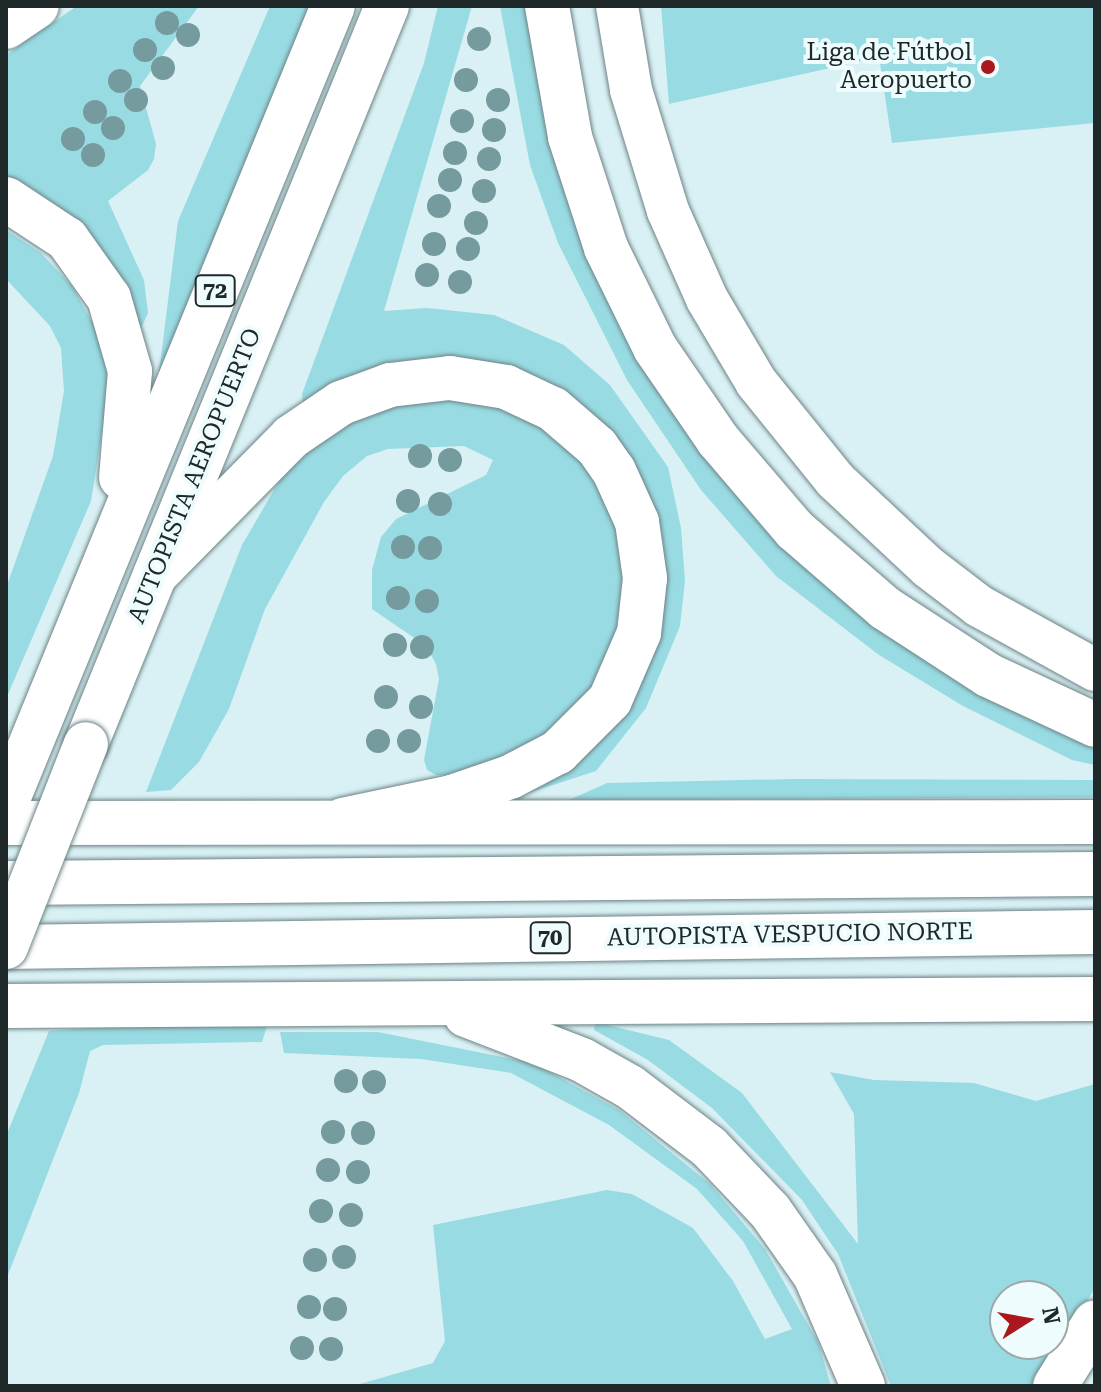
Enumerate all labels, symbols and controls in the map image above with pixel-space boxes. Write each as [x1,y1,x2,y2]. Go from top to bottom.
place label: Liga de Fútbol Aeropuerto [807,39,972,95]
marker: Liga de Fútbol Aeropuerto [979,58,997,76]
road number: 72 [193,273,237,309]
street label: AUTOPISTA AEROPUERTO [123,324,267,628]
street label: AUTOPISTA VESPUCIO NORTE [607,917,973,953]
road number: 70 [528,920,572,956]
north arrow [989,1280,1069,1360]
text: N [1037,1305,1065,1326]

